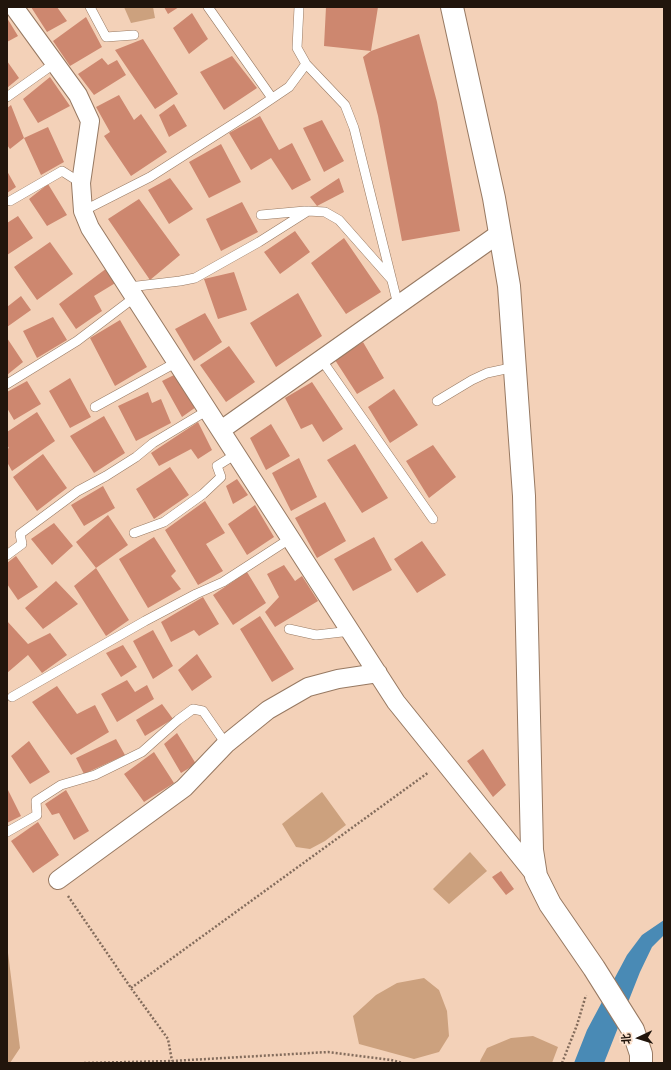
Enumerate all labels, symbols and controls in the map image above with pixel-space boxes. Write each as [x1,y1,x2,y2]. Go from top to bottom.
north arrow [619,1018,659,1058]
text: 北 [620,1033,633,1045]

